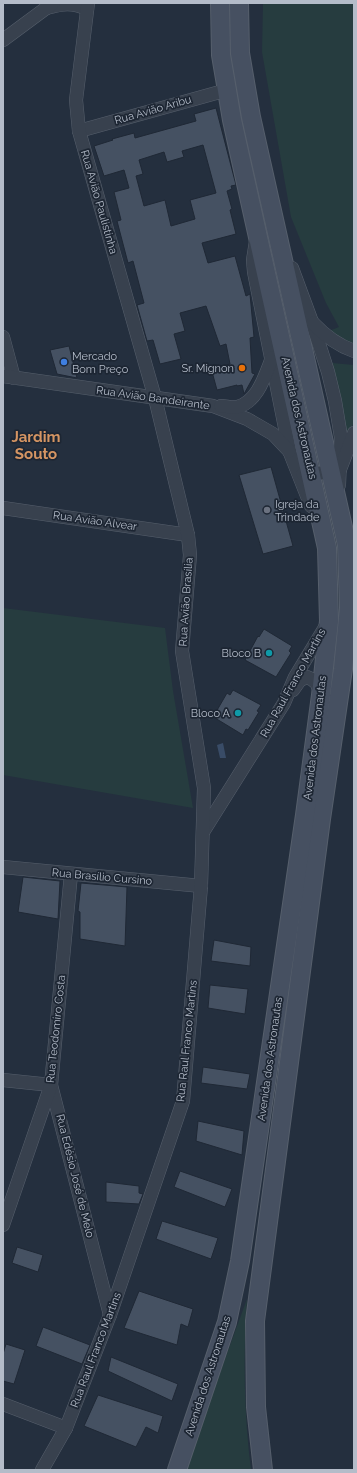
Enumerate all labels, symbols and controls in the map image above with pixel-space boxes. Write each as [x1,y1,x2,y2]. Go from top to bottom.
street label: Rua Avião Aribu [113,93,193,127]
street label: Rua Avião Paulistinha [78,148,120,256]
place label: Mercado Bom Preço [72,350,129,376]
street label: Avenida dos Astronautas [279,355,319,481]
marker: Mercado Bom Preço [59,357,69,367]
place label: Sr. Mignon [181,362,234,375]
marker: Sr. Mignon [237,363,247,373]
street label: Rua Avião Bandeirante [95,384,211,412]
district label: Jardim Souto [11,428,61,463]
place label: Igreja da Trindade [275,498,320,524]
marker: Igreja da Trindade [262,505,272,515]
street label: Rua Avião Alvear [52,509,138,533]
street label: Rua Avião Brasília [176,557,196,647]
street label: Rua Raul Franco Martins [258,626,328,740]
place label: Bloco B [221,647,261,660]
marker: Bloco B [264,648,274,658]
street label: Avenida dos Astronautas [301,675,329,801]
place label: Bloco A [191,707,231,720]
marker: Bloco A [233,708,243,718]
street label: Rua Brasílio Cursino [51,866,153,888]
street label: Rua Teodomiro Costa [44,974,68,1084]
street label: Rua Raul Franco Martins [174,979,200,1103]
street label: Avenida dos Astronautas [255,996,285,1122]
street label: Rua Edésio José de Melo [53,1113,97,1240]
street label: Rua Raul Franco Martins [68,1291,124,1409]
street label: Avenida dos Astronautas [182,1314,234,1438]

